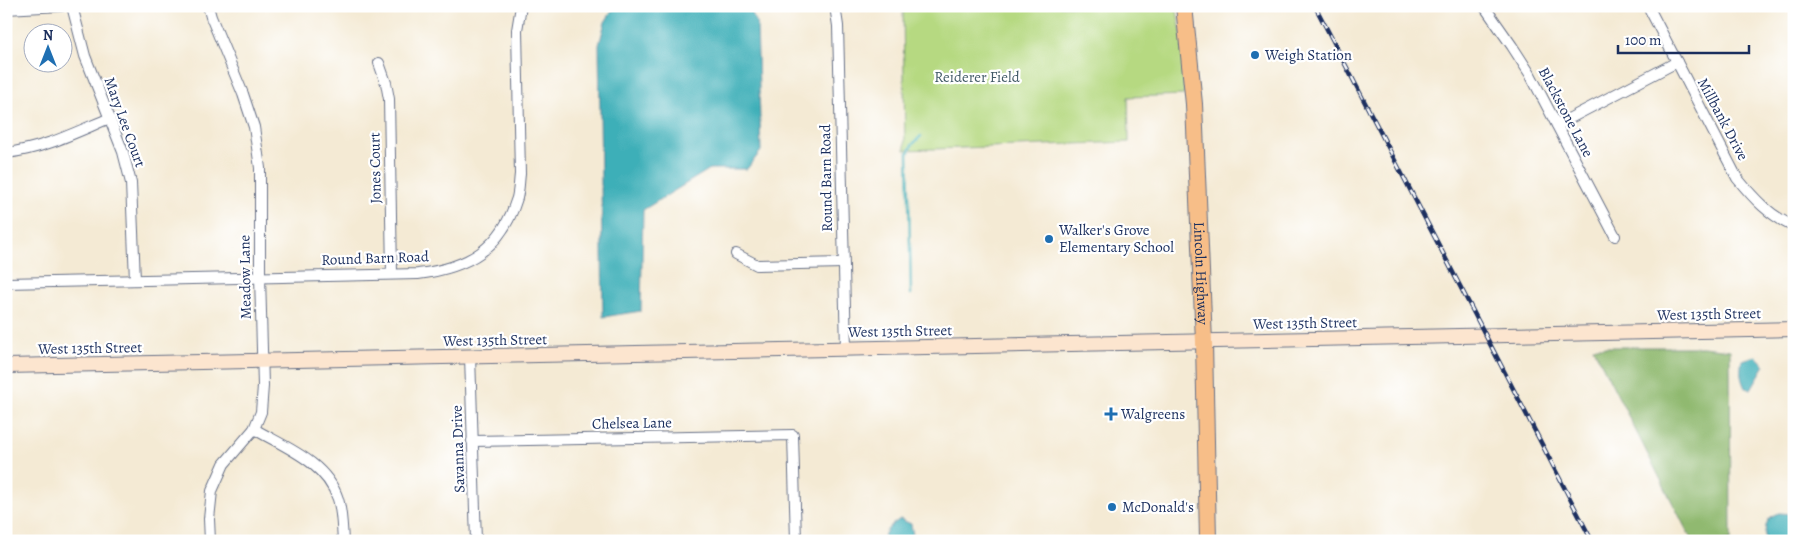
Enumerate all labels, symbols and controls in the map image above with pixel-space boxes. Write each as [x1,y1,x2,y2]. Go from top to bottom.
north arrow [22,22,72,72]
scale bar [1618,22,1749,54]
text: N [43,26,53,45]
text: 100 m [1625,30,1662,50]
place label: Weigh Station [1264,45,1352,65]
marker: Weigh Station [1249,49,1261,61]
street label: Blackstone Lane [1534,63,1598,161]
park label: Reiderer Field [934,67,1021,87]
street label: Mary Lee Court [99,74,151,170]
street label: Millbank Drive [1693,74,1753,164]
street label: Round Barn Road [815,123,837,232]
street label: Jones Court [364,132,386,204]
place label: Walker's Grove Elementary School [1058,220,1174,257]
street label: Lincoln Highway [1189,221,1213,326]
marker: Walker's Grove Elementary School [1043,233,1055,245]
street label: Meadow Lane [234,234,256,319]
street label: Round Barn Road [321,246,430,270]
street label: West 135th Street [1656,303,1761,325]
street label: West 135th Street [1252,312,1357,334]
street label: West 135th Street [847,320,952,342]
street label: West 135th Street [442,329,547,351]
street label: West 135th Street [37,337,142,359]
street label: Savanna Drive [446,404,470,493]
place label: Walgreens [1120,404,1185,424]
marker: Walgreens [1105,408,1117,420]
street label: Chelsea Lane [592,412,672,434]
place label: McDonald's [1122,497,1194,517]
marker: McDonald's [1106,501,1118,513]

